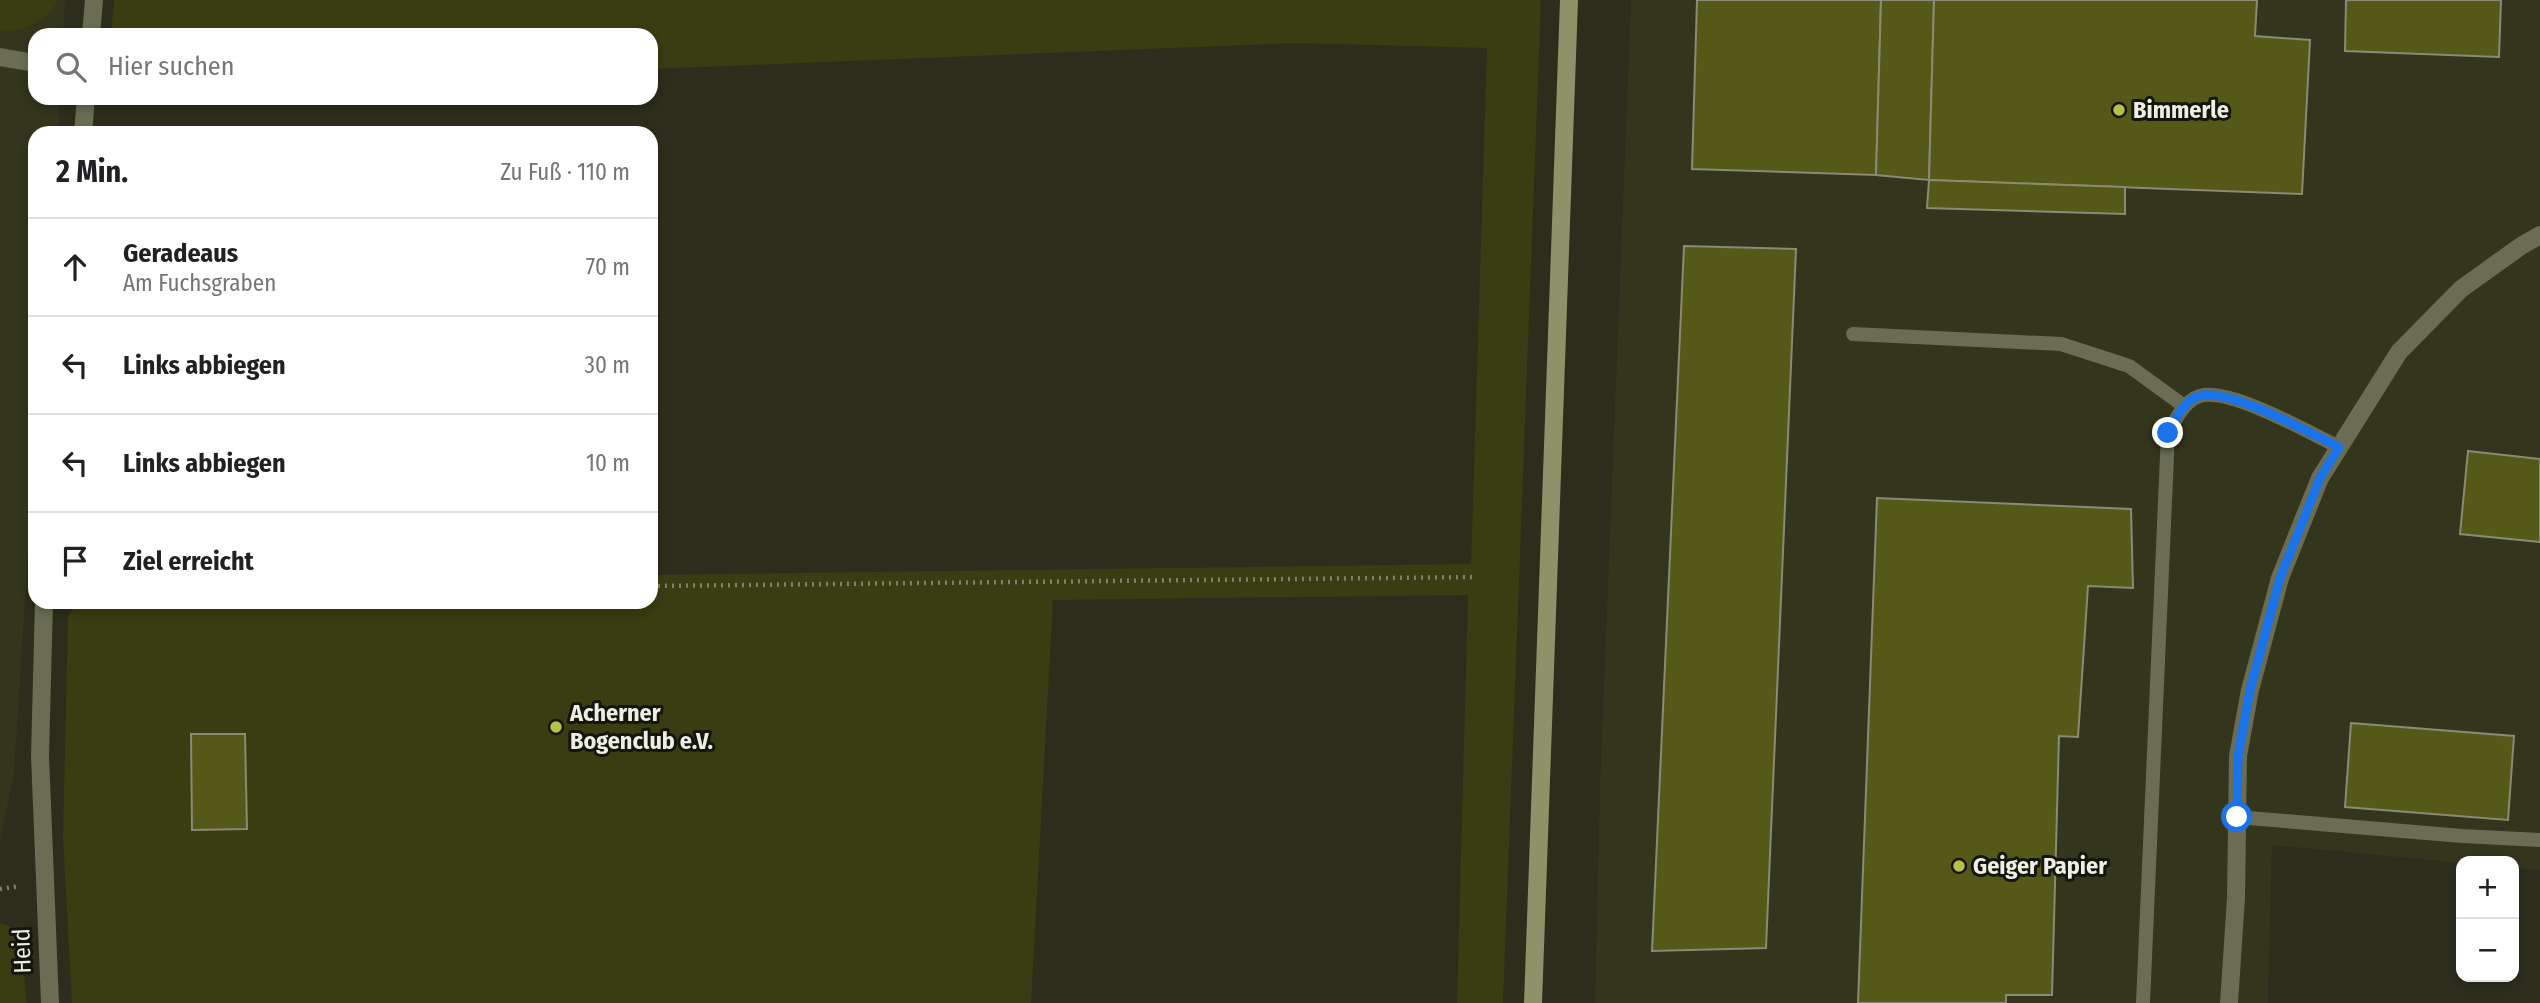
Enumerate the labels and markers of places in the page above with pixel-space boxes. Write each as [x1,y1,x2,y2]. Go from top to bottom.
place label: Bimmerle [2133,96,2229,124]
marker: Bimmerle [2111,102,2127,118]
place label: Acherner Bogenclub e.V. [569,699,713,755]
marker: Acherner Bogenclub e.V. [548,719,564,735]
place label: Geiger Papier [1973,852,2107,880]
marker: Geiger Papier [1951,858,1967,874]

